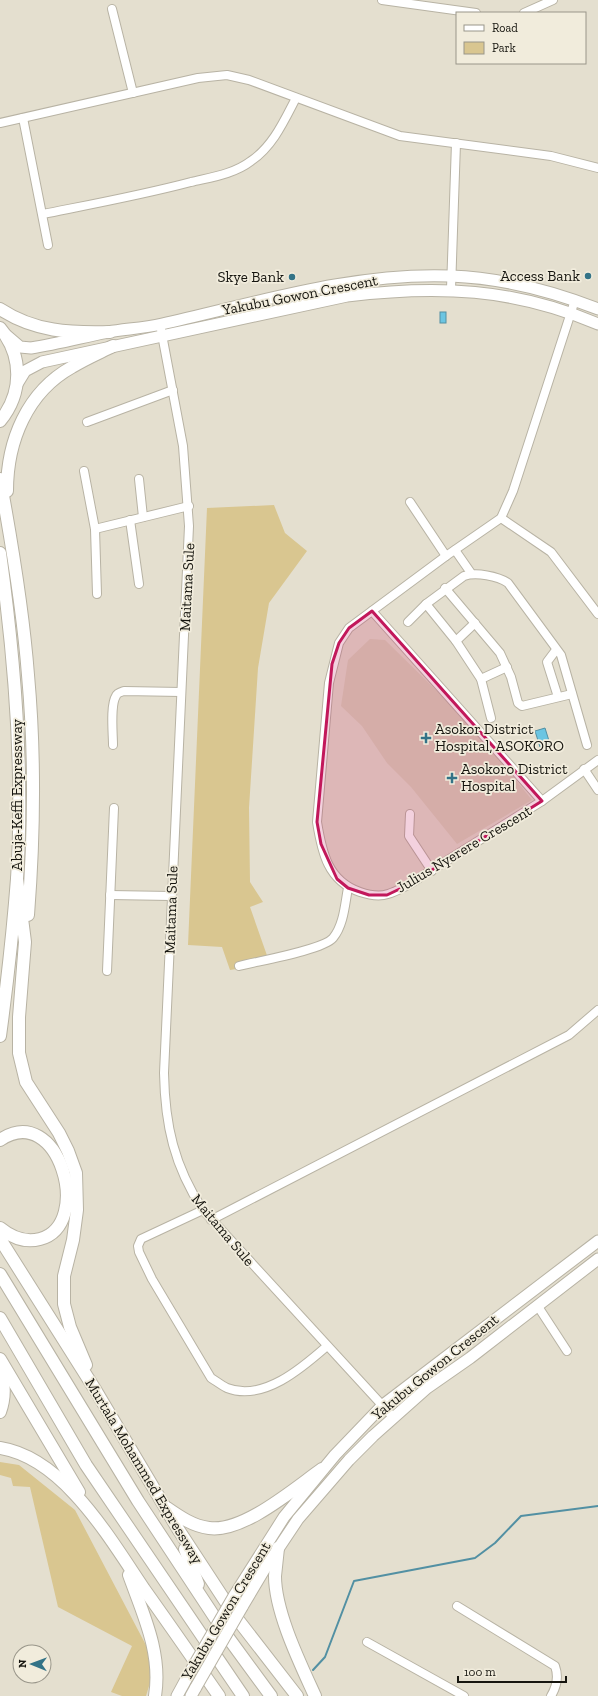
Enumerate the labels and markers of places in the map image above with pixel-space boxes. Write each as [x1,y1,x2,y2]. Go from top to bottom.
place label: Access Bank [500,267,580,285]
place label: Skye Bank [218,268,284,286]
marker: Access Bank [583,271,593,281]
marker: Skye Bank [287,272,297,282]
place label: Asokor District Hospital, ASOKORO [435,720,564,755]
marker: Asokor District Hospital, ASOKORO [420,732,432,744]
place label: Asokoro District Hospital [461,760,568,795]
marker: Asokoro District Hospital [446,772,458,784]

